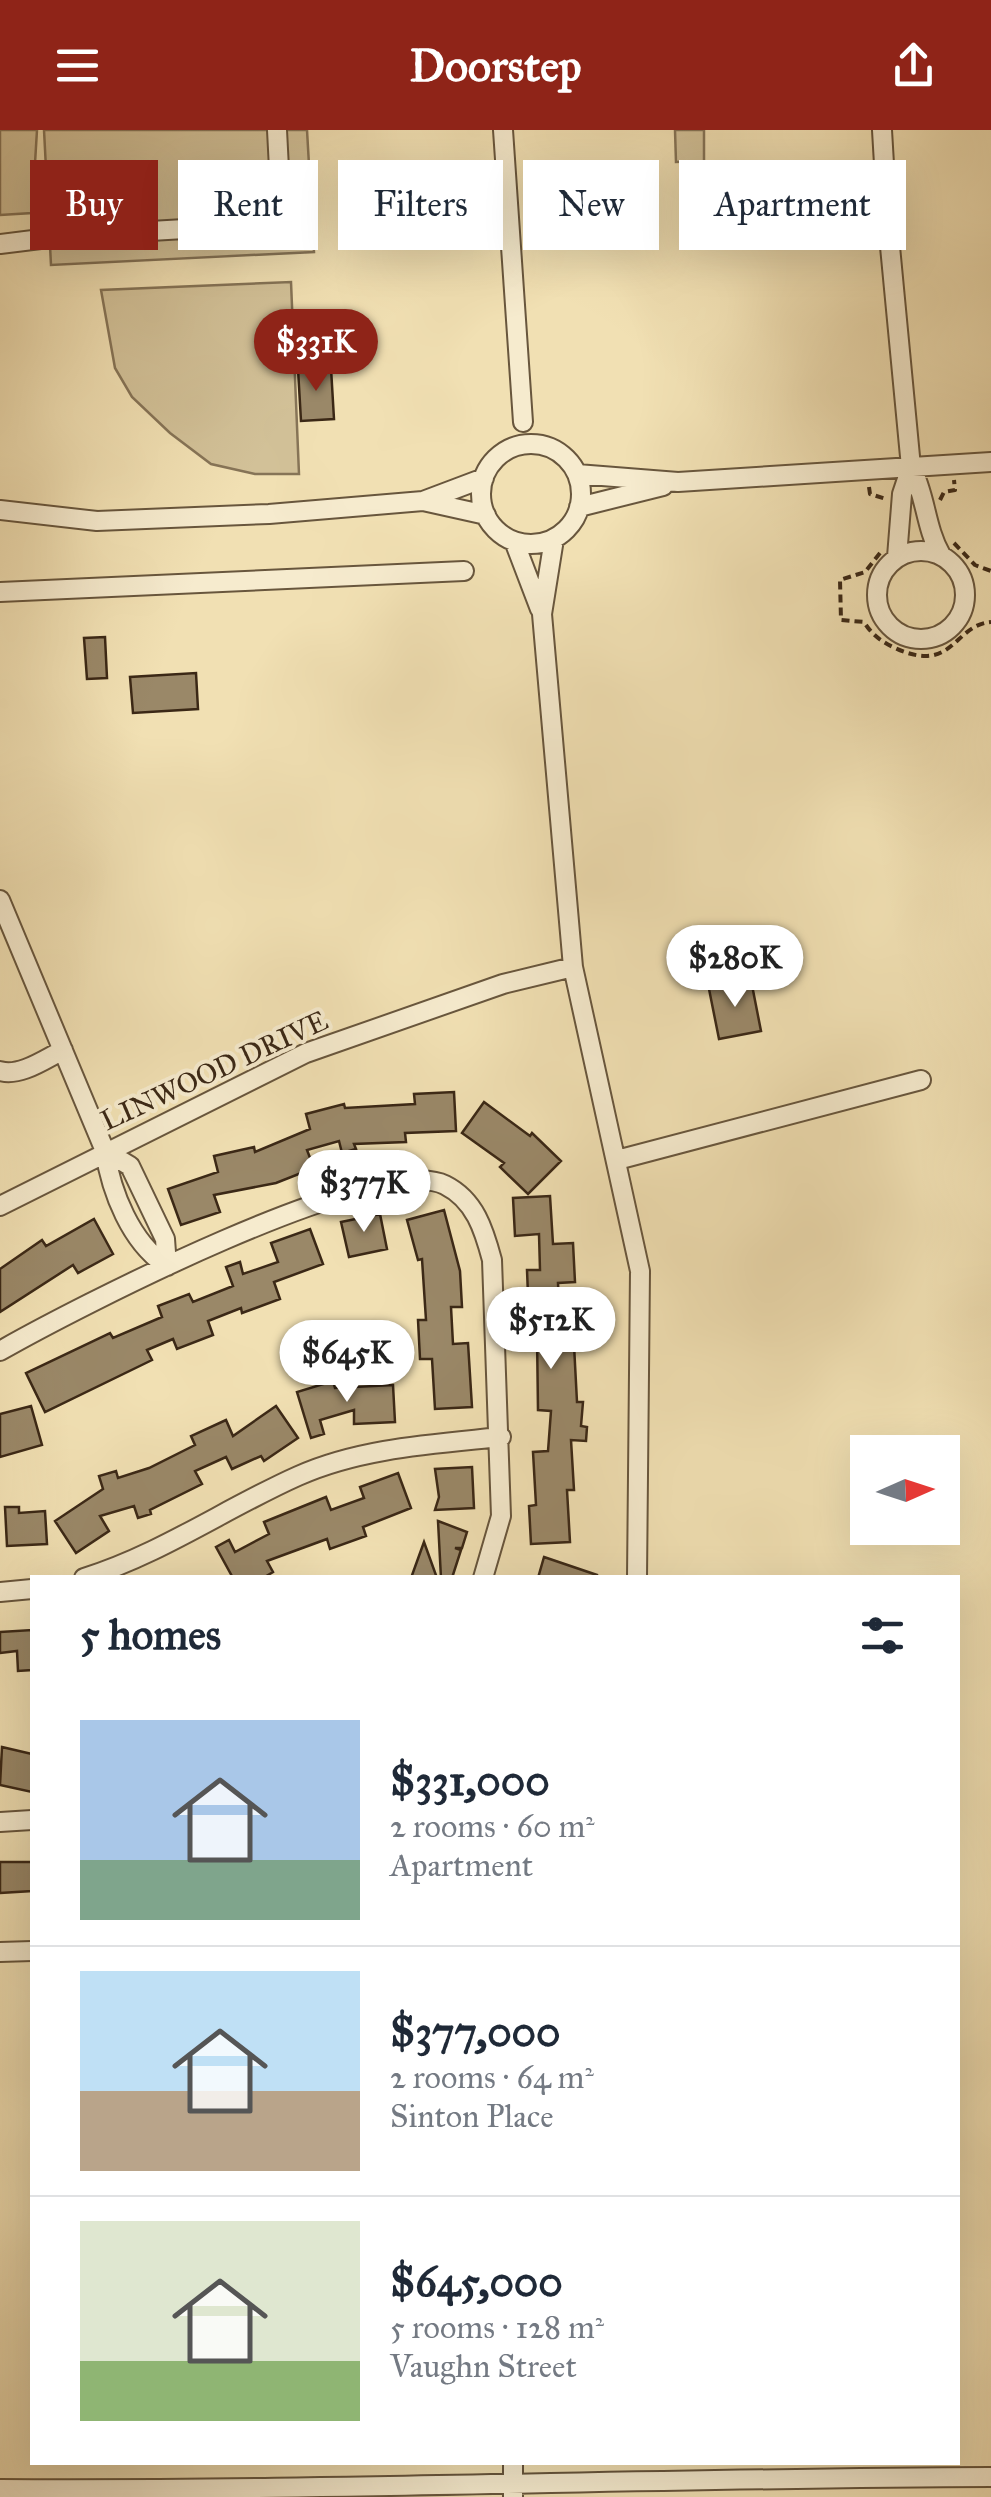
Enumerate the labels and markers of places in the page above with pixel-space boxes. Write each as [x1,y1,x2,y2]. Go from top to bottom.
pin: $331K [246,309,386,394]
pin: $280K [665,925,805,1010]
pin: $377K [294,1150,434,1235]
pin: $512K [481,1287,621,1372]
pin: $645K [277,1320,417,1405]

